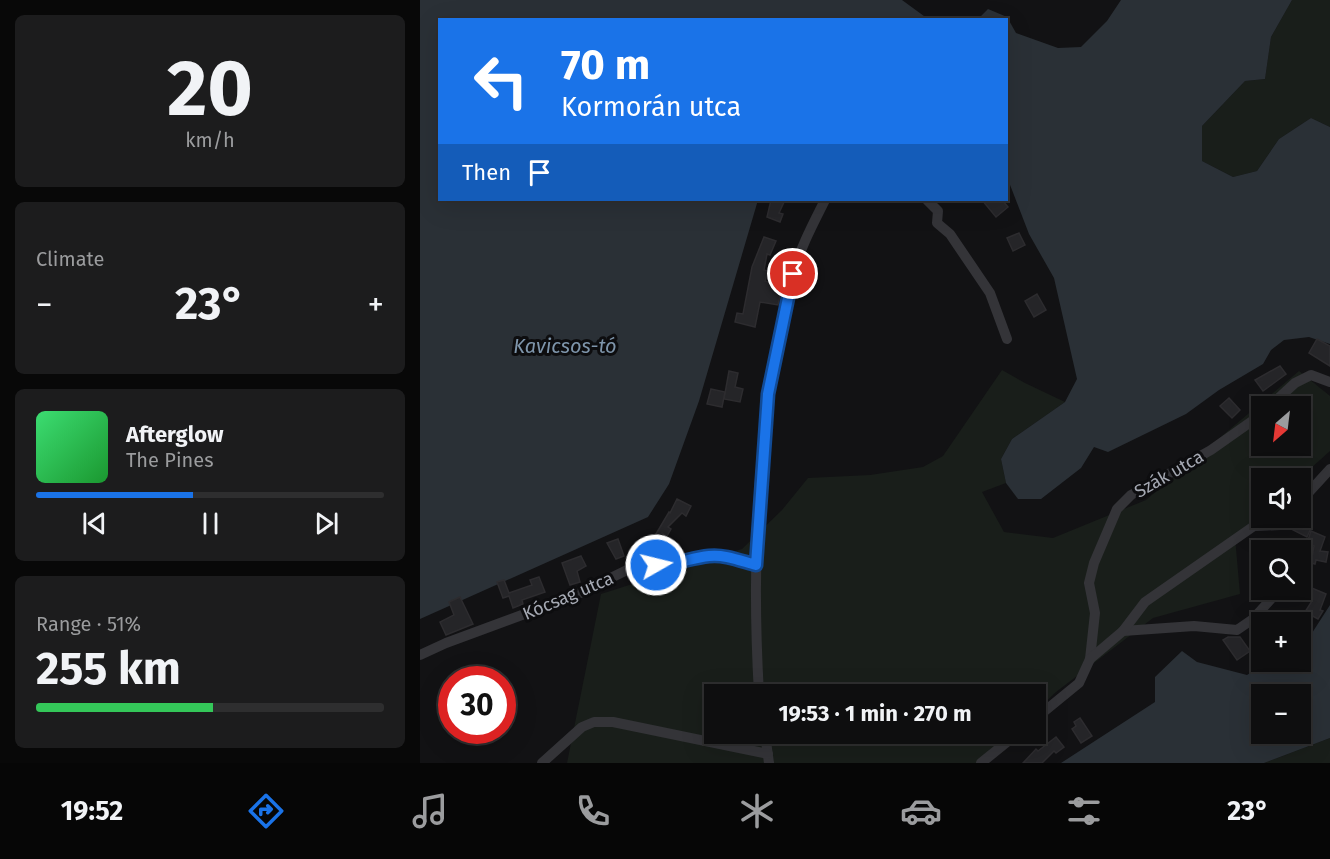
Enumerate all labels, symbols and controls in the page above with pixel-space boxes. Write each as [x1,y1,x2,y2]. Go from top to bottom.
text: 70 m [561,40,650,90]
text: 20 [167,42,253,136]
icon: left [462,42,540,120]
text: Kormorán utca [561,91,741,123]
text: km/h [185,128,235,152]
icon: arrive [523,156,556,189]
text: Then [462,159,511,186]
text: Climate [36,247,104,271]
pin [767,248,818,299]
icon: arrive [776,257,809,290]
text: 23° [175,277,245,331]
text: − [36,285,53,325]
text: + [368,285,384,325]
water label: Kavicsos-tó [513,334,617,358]
north arrow [1251,396,1311,456]
map controls [1251,396,1311,744]
text: Afterglow [126,421,223,448]
street label: Szák utca [1131,445,1207,503]
text: The Pines [126,448,213,472]
button: sound [1251,468,1311,528]
icon: previous [78,507,111,540]
icon: pause [194,507,227,540]
icon: next [310,507,343,540]
position arrow [624,533,688,597]
button: search [1251,540,1311,600]
street label: Kócsag utca [519,567,617,625]
text: Range · 51% [36,612,141,636]
button: + [1251,612,1311,672]
text: 255 km [36,642,181,696]
speed limit sign: 30 [438,666,516,744]
button: − [1251,684,1311,744]
text: 19:53 · 1 min · 270 m [778,700,972,727]
icon: directions [245,790,287,832]
icon: music [409,790,451,832]
icon: phone [572,790,614,832]
icon: climate [736,790,778,832]
icon: car [900,790,942,832]
icon: filters [1063,790,1105,832]
text: 19:52 [61,795,123,827]
text: 23° [1227,795,1269,827]

